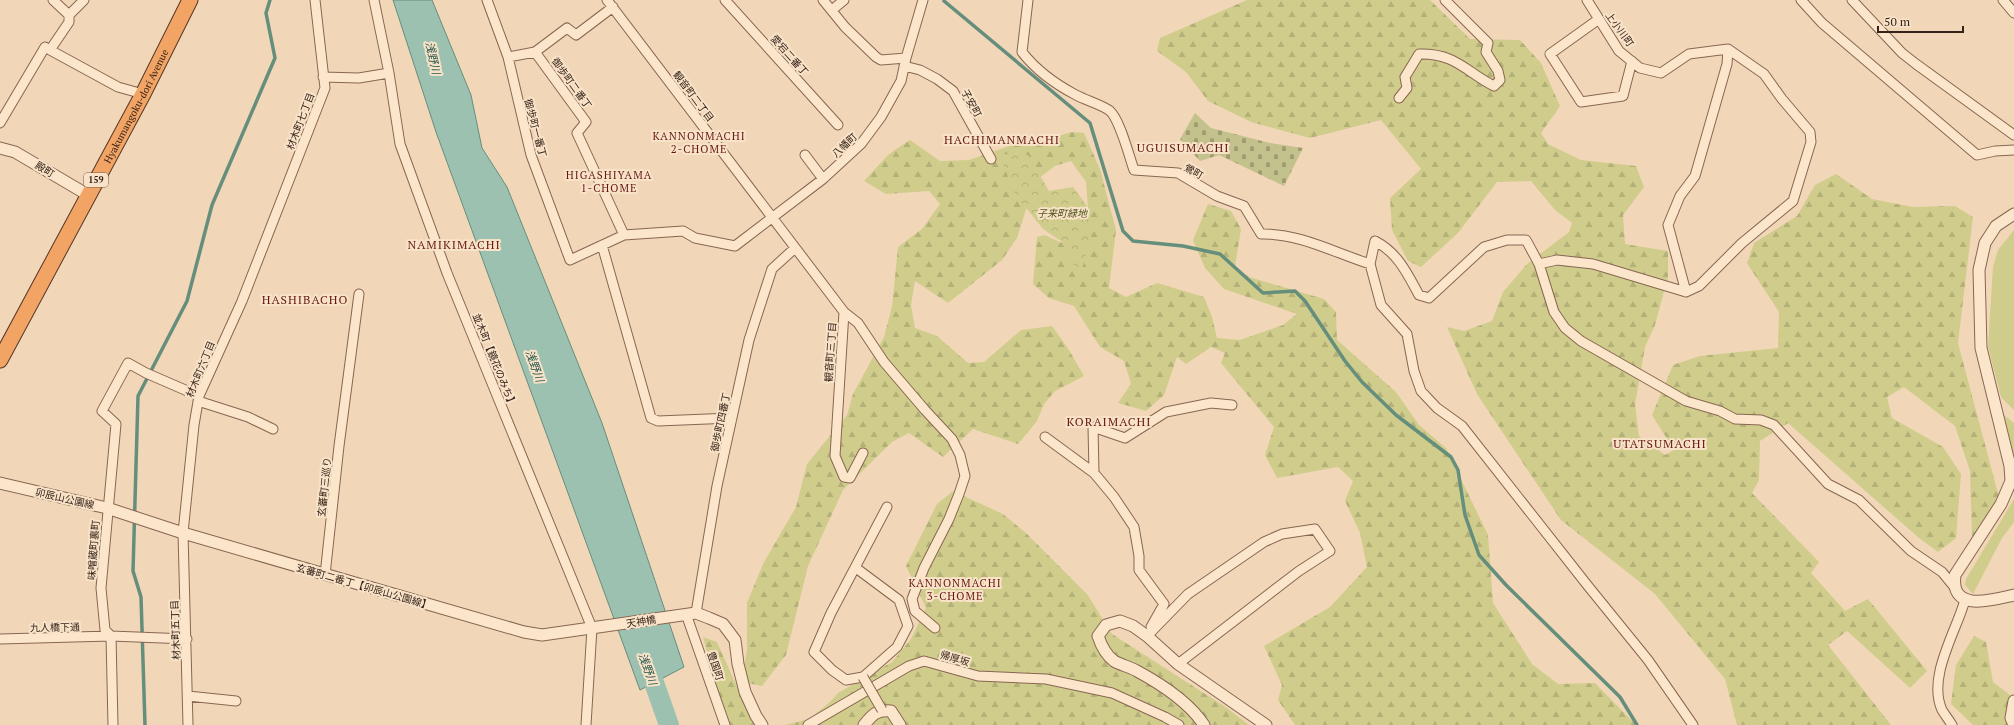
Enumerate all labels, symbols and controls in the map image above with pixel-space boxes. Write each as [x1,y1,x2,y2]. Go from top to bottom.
scale bar [1878,8,1963,34]
street label: 上小川町 [1603,9,1637,49]
text: 50 m [1884,14,1911,29]
street label: 愛宕二番丁 [768,32,811,78]
water label: 浅野川 [422,40,444,77]
street label: Hyakumangoku-dori Avenue [101,47,171,166]
street label: 御歩町二番丁 [549,55,594,111]
street label: 観音町二丁目 [670,68,717,124]
street label: 子安町 [959,87,985,120]
street label: 材木町七丁目 [284,91,317,152]
street label: 御歩町一番丁 [521,97,550,159]
district label: KANNONMACHI 2-CHOME [652,129,746,156]
street label: 八幡町 [829,130,860,160]
district label: HACHIMANMACHI [944,132,1060,147]
district label: UGUISUMACHI [1137,140,1229,155]
street label: 殿町 [33,159,57,180]
street label: 鶯町 [1182,161,1206,182]
district label: HIGASHIYAMA 1-CHOME [566,168,652,195]
road number: 159 [84,173,108,187]
park label: 子来町緑地 [1037,207,1088,220]
district label: NAMIKIMACHI [407,237,501,252]
district label: HASHIBACHO [262,292,348,307]
street label: 並木町【鏡花のみち】 [470,311,519,409]
street label: 観音町三丁目 [822,322,839,382]
street label: 材木町六丁目 [183,339,218,399]
water label: 浅野川 [523,348,548,385]
street label: 御歩町四番丁 [708,391,733,453]
district label: KORAIMACHI [1067,414,1151,429]
district label: UTATSUMACHI [1613,436,1707,451]
street label: 玄蕃町三巡り [315,457,334,518]
street label: 卯辰山公園線 [34,485,96,512]
street label: 味噌蔵町裏町 [85,520,102,580]
street label: 玄蕃町二番丁【卯辰山公園線】 [295,561,433,612]
district label: KANNONMACHI 3-CHOME [908,576,1002,603]
street label: 材木町五丁目 [168,600,183,660]
street label: 天神橋 [625,613,657,630]
street label: 九人橋下通 [30,621,80,634]
street label: 帰厚坂 [939,648,971,669]
street label: 豊国町 [704,650,727,682]
water label: 浅野川 [636,651,661,688]

